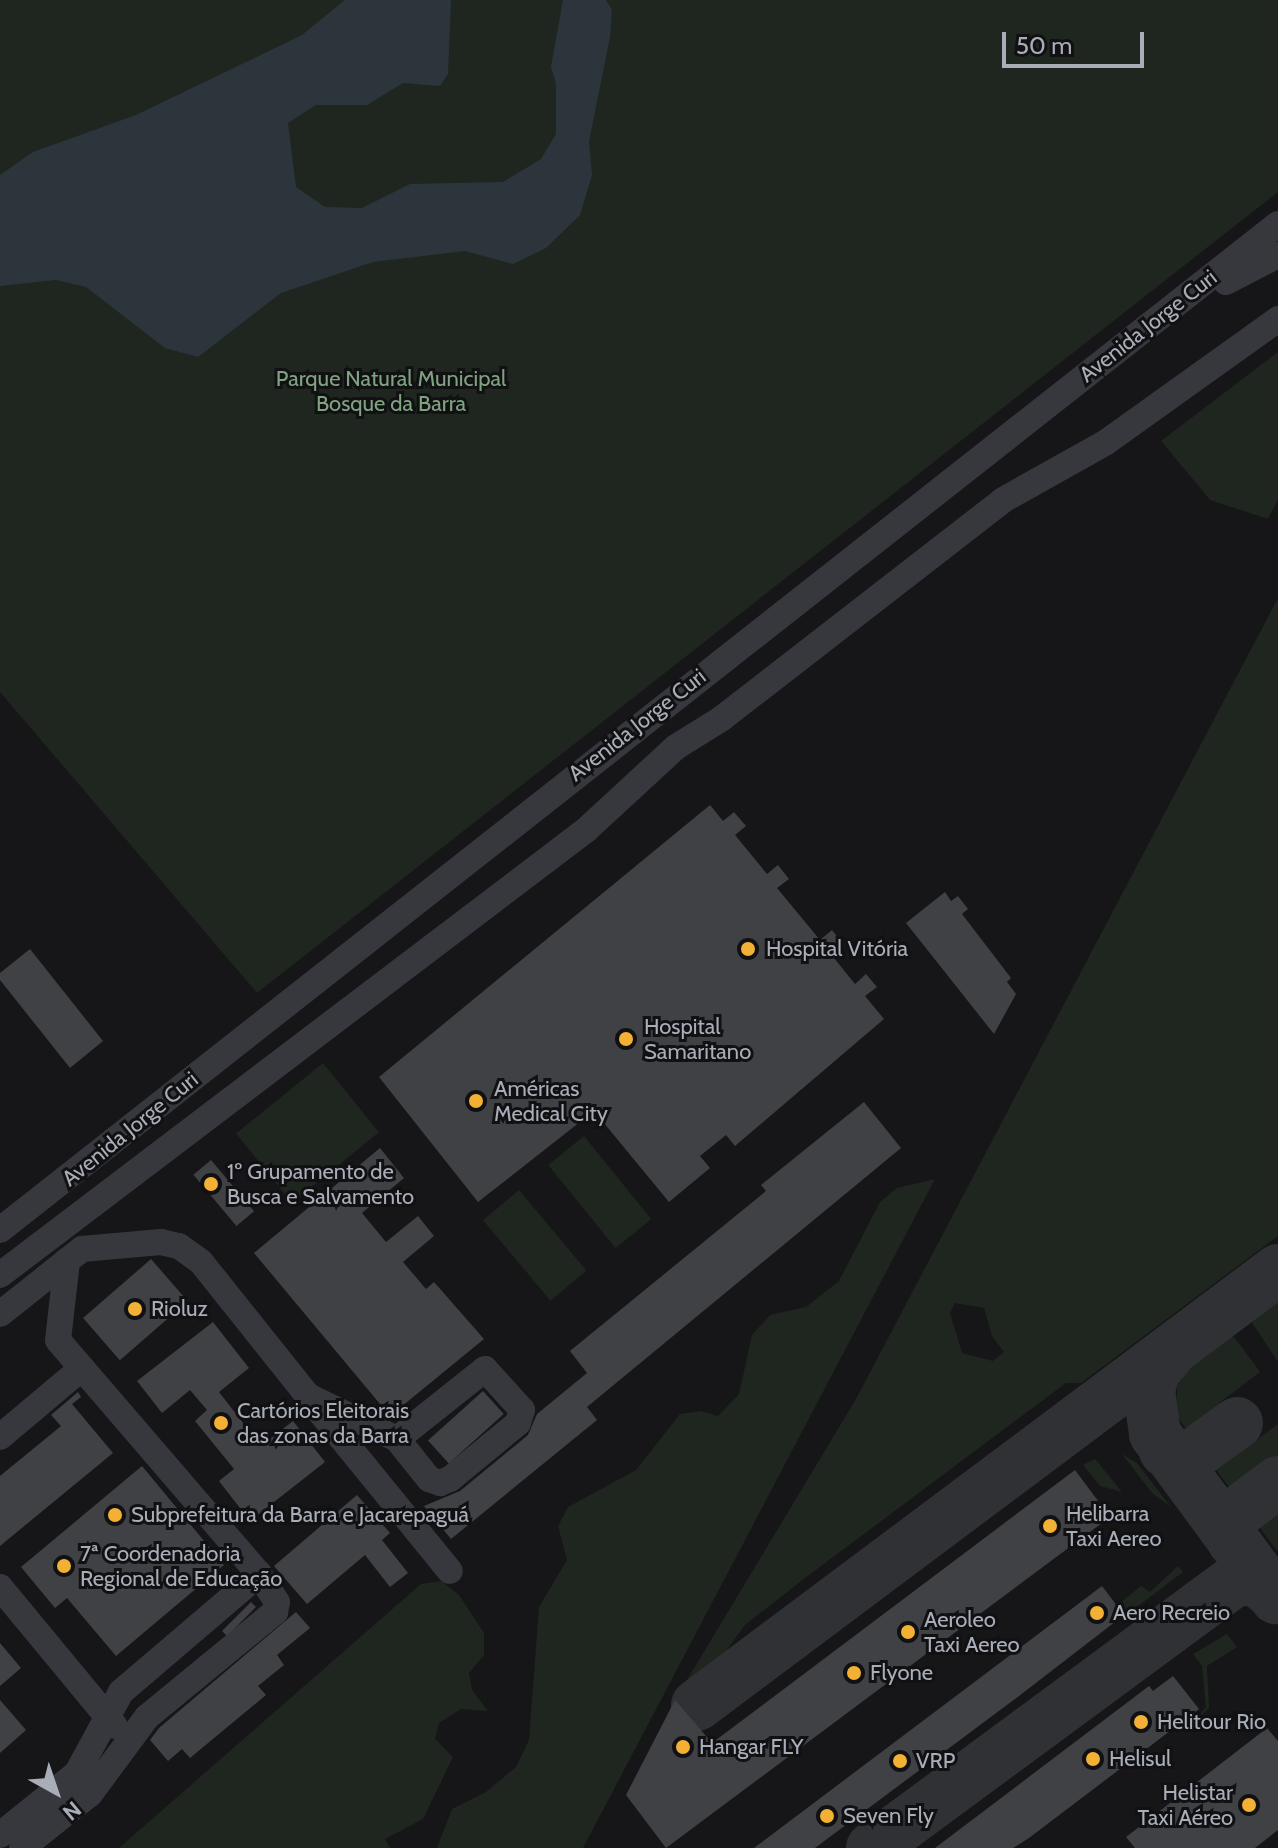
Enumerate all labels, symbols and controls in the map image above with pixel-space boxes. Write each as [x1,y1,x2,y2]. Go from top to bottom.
scale bar [1006,16,1148,66]
text: 50 m [1016,31,1072,60]
street label: Avenida Jorge Curi [1074,264,1222,388]
park label: Parque Natural Municipal Bosque da Barra [276,365,506,416]
street label: Avenida Jorge Curi [563,663,711,787]
place label: Hospital Vitória [766,936,908,962]
marker: Hospital Vitória [737,938,759,960]
place label: Hospital Samaritano [644,1013,751,1064]
marker: Hospital Samaritano [615,1028,637,1050]
street label: Avenida Jorge Curi [57,1066,203,1192]
place label: Américas Medical City [494,1075,608,1126]
marker: Américas Medical City [465,1090,487,1112]
place label: 1º Grupamento de Busca e Salvamento [227,1158,414,1210]
marker: 1º Grupamento de Busca e Salvamento [202,1175,220,1193]
place label: Rioluz [151,1296,208,1322]
marker: Rioluz [126,1300,144,1318]
place label: Cartórios Eleitorais das zonas da Barra [237,1397,409,1448]
marker: Cartórios Eleitorais das zonas da Barra [212,1414,230,1432]
place label: Helibarra Taxi Aereo [1066,1500,1162,1552]
place label: Subprefeitura da Barra e Jacarepaguá [131,1502,469,1528]
marker: Subprefeitura da Barra e Jacarepaguá [106,1506,124,1524]
marker: Helibarra Taxi Aereo [1041,1517,1059,1535]
place label: 7ª Coordenadoria Regional de Educação [80,1540,282,1592]
marker: 7ª Coordenadoria Regional de Educação [55,1557,73,1575]
place label: Aero Recreio [1113,1600,1230,1626]
marker: Aero Recreio [1088,1604,1106,1622]
place label: Aeroleo Taxi Aereo [924,1606,1020,1658]
marker: Aeroleo Taxi Aereo [899,1623,917,1641]
place label: Flyone [870,1660,933,1686]
marker: Flyone [845,1664,863,1682]
place label: Helitour Rio [1157,1709,1266,1735]
marker: Helitour Rio [1132,1713,1150,1731]
place label: Hangar FLY [699,1734,803,1760]
marker: Hangar FLY [674,1738,692,1756]
place label: Helisul [1109,1746,1171,1772]
place label: VRP [916,1748,955,1774]
marker: Helisul [1084,1750,1102,1768]
north arrow [16,1752,96,1832]
marker: VRP [891,1752,909,1770]
place label: Helistar Taxi Aéreo [1137,1779,1233,1830]
text: N [57,1795,86,1826]
marker: Helistar Taxi Aéreo [1240,1796,1258,1814]
place label: Seven Fly [843,1803,934,1829]
marker: Seven Fly [818,1807,836,1825]

